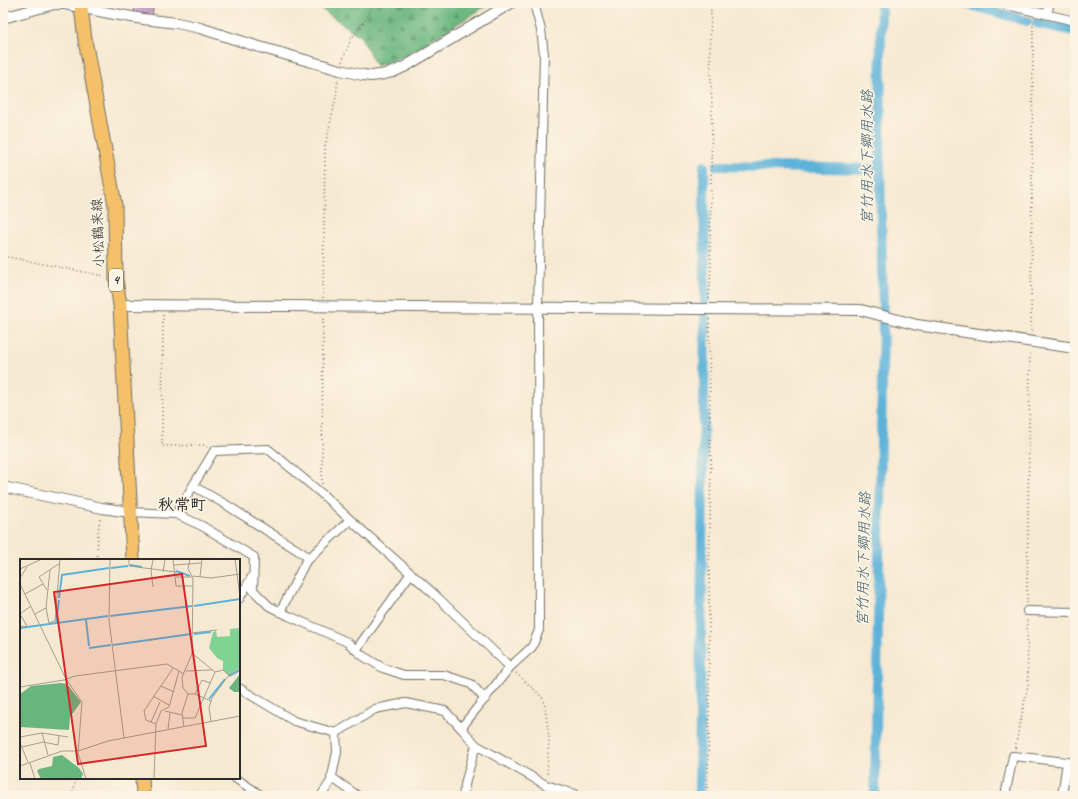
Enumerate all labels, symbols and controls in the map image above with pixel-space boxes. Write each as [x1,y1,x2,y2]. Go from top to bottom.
water label: 宮竹用水下郷用水路 [858,89,877,225]
street label: 小松鶴来線 [88,198,108,268]
road number: 4 [109,269,123,291]
water label: 宮竹用水下郷用水路 [853,490,875,627]
district label: 秋常町 [158,495,206,515]
inset map [20,559,240,779]

